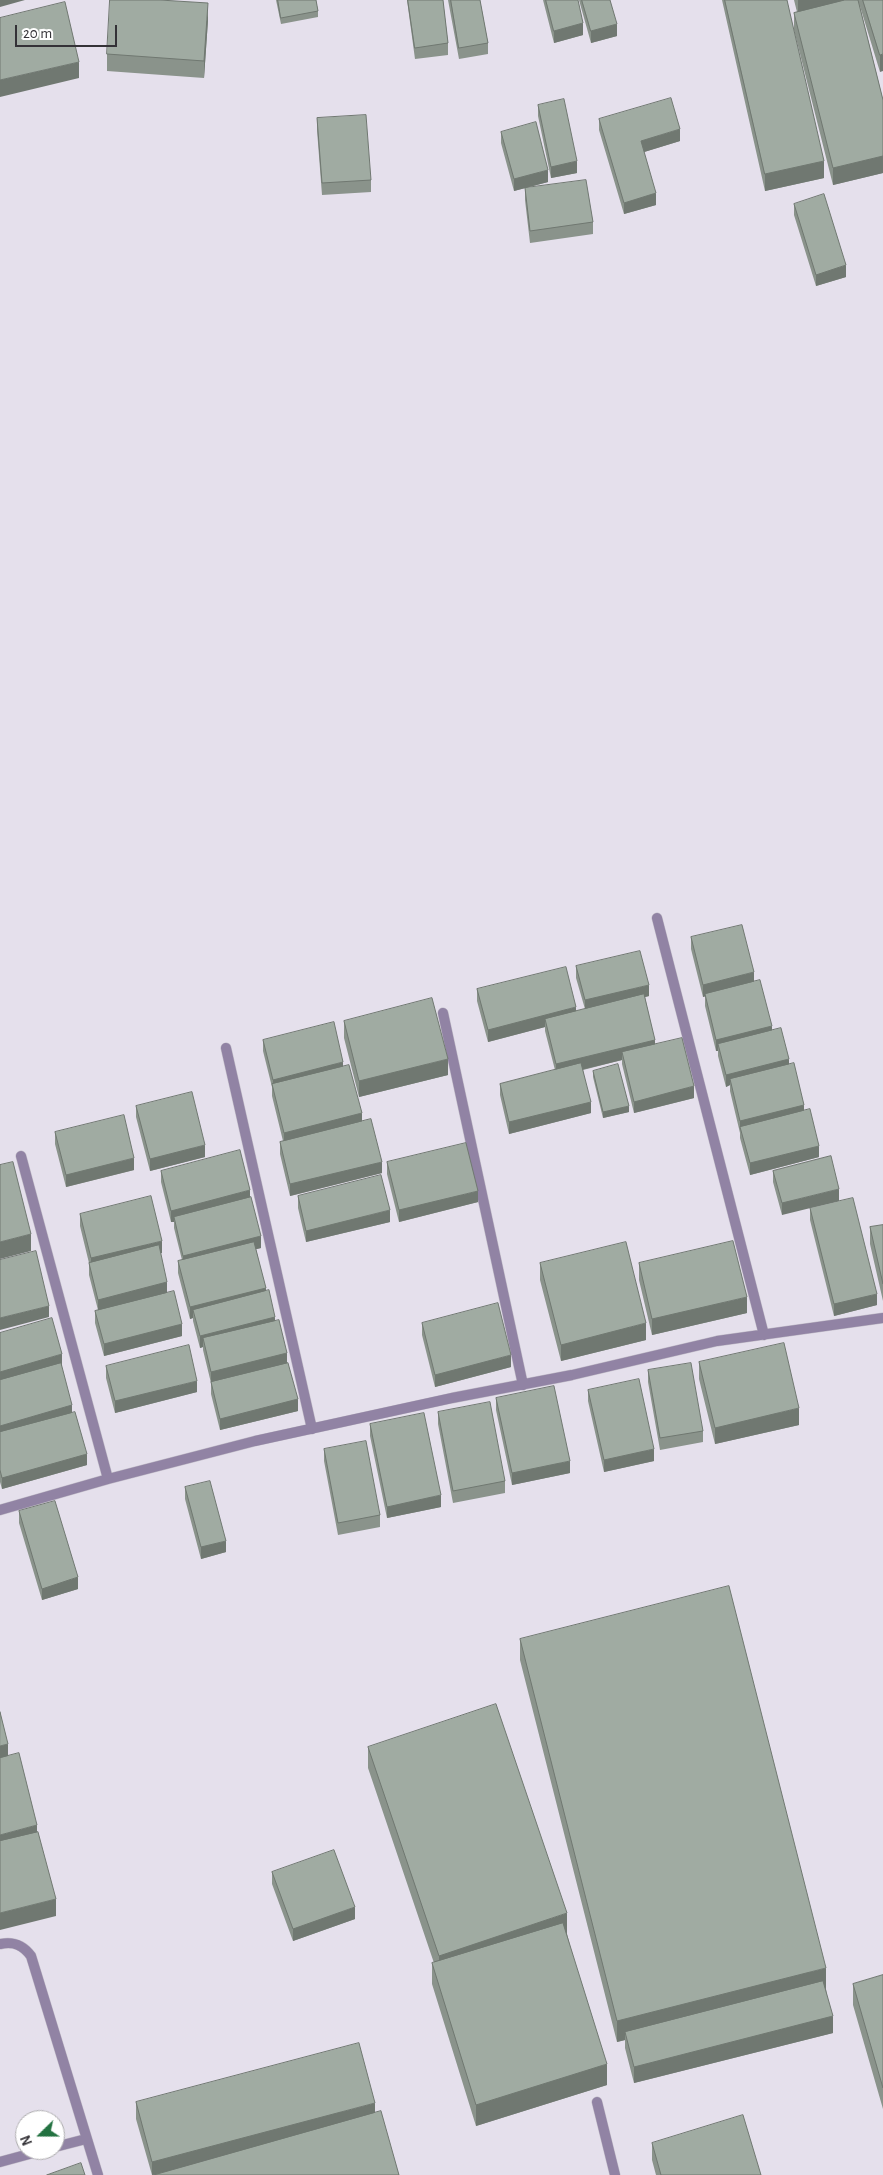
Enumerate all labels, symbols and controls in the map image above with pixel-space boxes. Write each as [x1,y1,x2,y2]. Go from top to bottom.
scale bar [18,15,120,47]
text: 20 m [23,26,52,41]
north arrow [15,2110,65,2160]
text: N [19,2133,35,2147]

